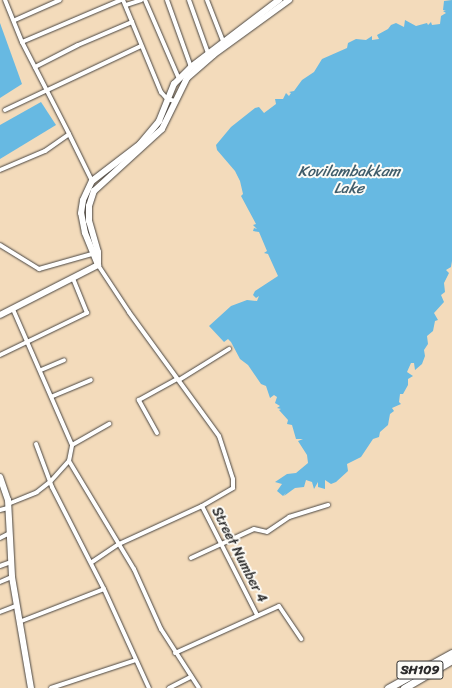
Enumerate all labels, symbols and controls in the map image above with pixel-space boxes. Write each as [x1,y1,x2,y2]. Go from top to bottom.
water label: Kovilambakkam Lake [298,162,400,197]
street label: Street Number 4 [208,504,270,606]
road number: SH109 [396,659,444,681]

